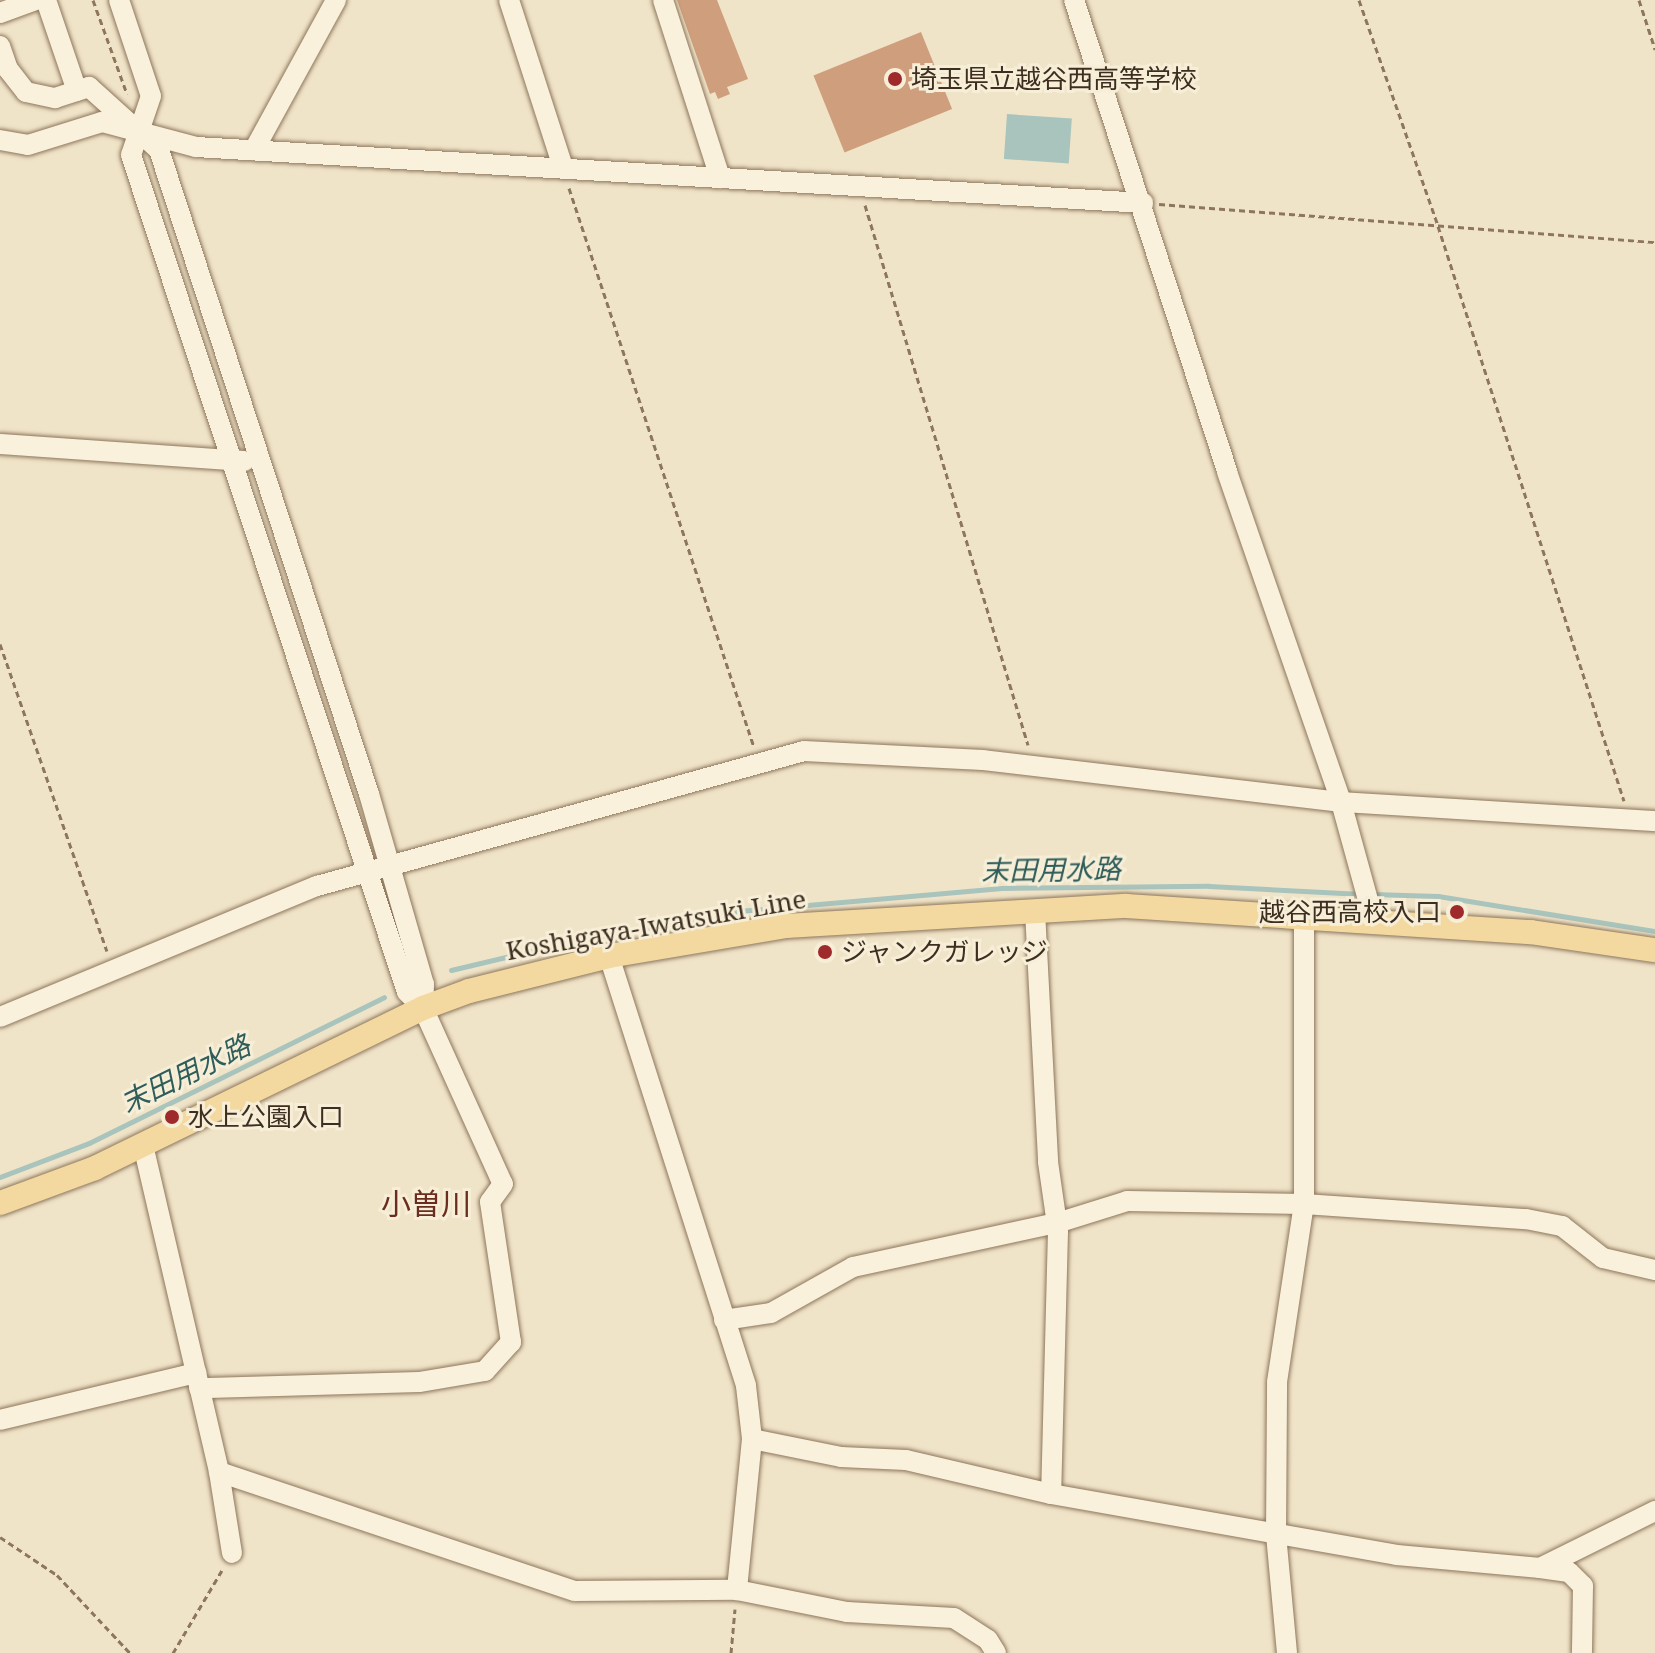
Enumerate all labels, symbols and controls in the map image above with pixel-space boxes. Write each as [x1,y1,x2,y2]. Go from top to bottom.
place label: 埼玉県立越谷西高等学校 [911,63,1197,95]
marker: 埼玉県立越谷西高等学校 [886,70,904,88]
water label: 末田用水路 [981,851,1121,887]
street label: Koshigaya-Iwatsuki Line [504,883,808,967]
place label: 越谷西高校入口 [1259,896,1441,928]
marker: 越谷西高校入口 [1448,903,1466,921]
place label: ジャンクガレッジ [841,936,1049,968]
marker: ジャンクガレッジ [816,943,834,961]
water label: 末田用水路 [115,1027,255,1119]
place label: 水上公園入口 [188,1101,344,1133]
marker: 水上公園入口 [163,1108,181,1126]
district label: 小曽川 [381,1186,471,1222]

